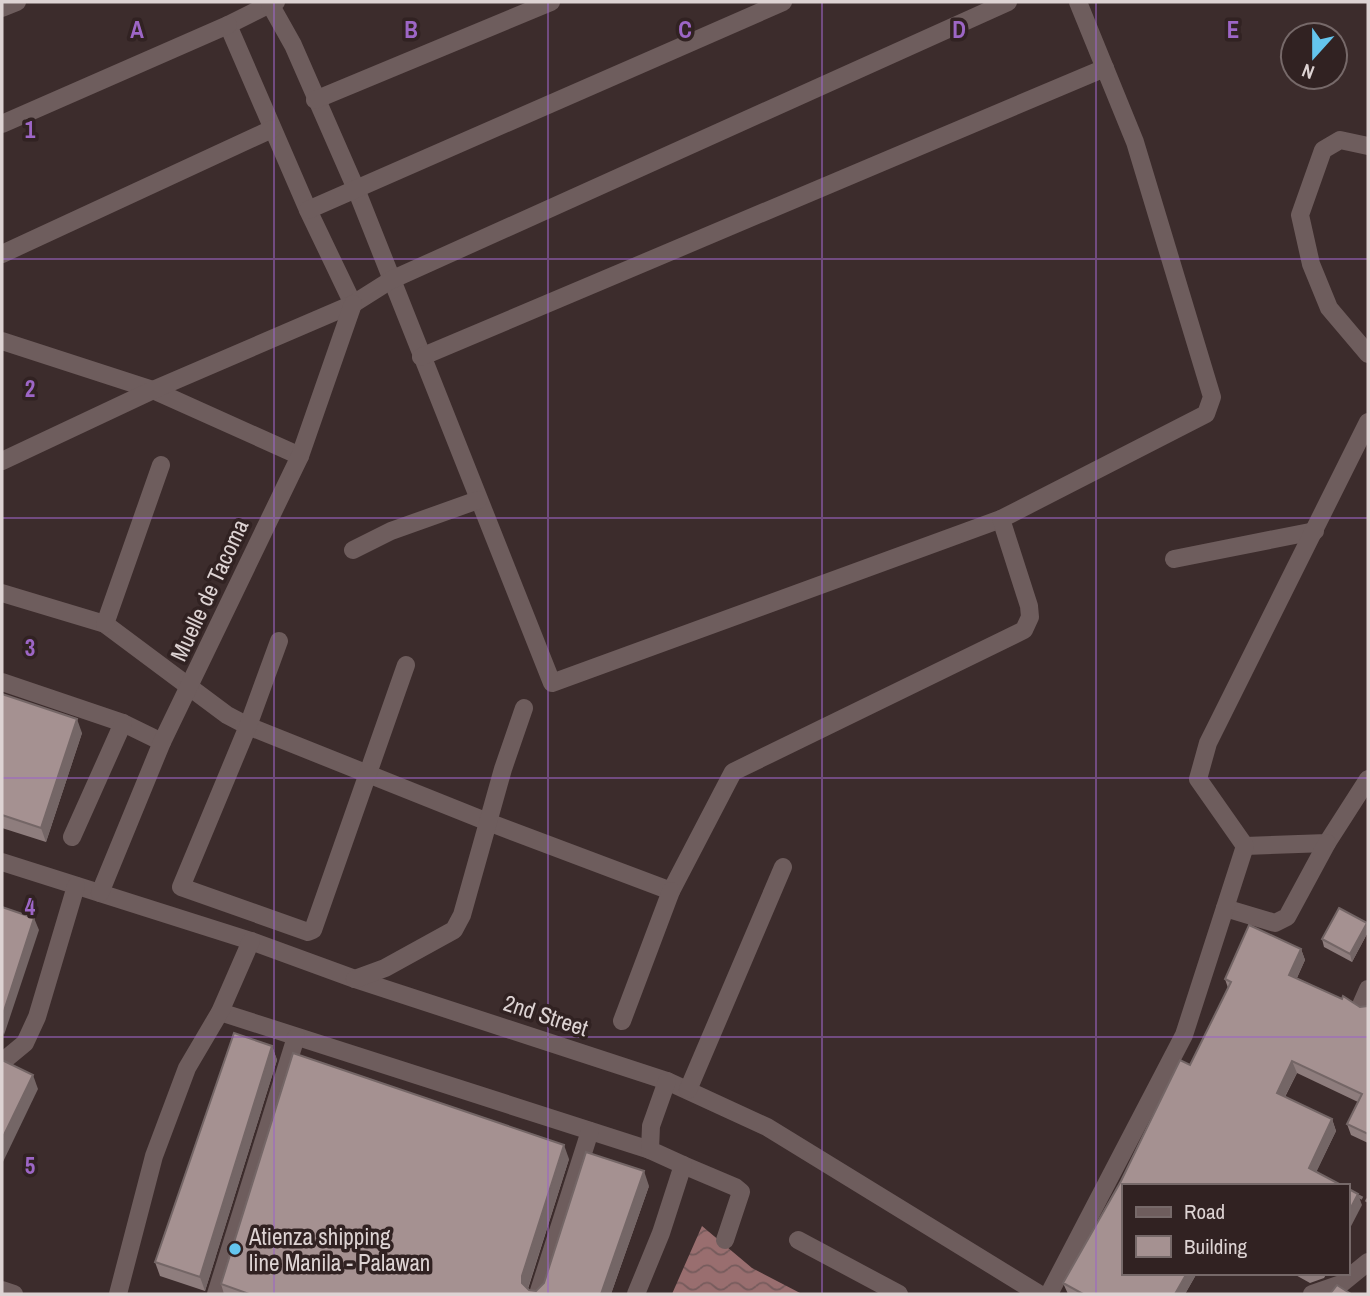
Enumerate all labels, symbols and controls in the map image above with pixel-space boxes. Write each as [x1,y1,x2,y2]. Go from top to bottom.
text: A [130,14,144,45]
text: B [404,14,418,45]
text: C [678,14,692,45]
text: D [952,14,966,45]
text: E [1227,14,1239,45]
north arrow [1279,21,1349,91]
text: N [1298,58,1318,86]
text: 1 [25,114,36,145]
text: 2 [25,373,35,404]
street label: Muelle de Tacoma [163,514,256,666]
text: 3 [25,632,35,663]
text: 4 [25,891,36,922]
street label: 2nd Street [500,987,592,1043]
text: 5 [25,1150,35,1181]
legend [1122,1184,1349,1275]
text: Road [1184,1197,1225,1226]
place label: Atienza shipping line Manila - Palawan [248,1221,430,1278]
text: Building [1184,1232,1248,1261]
marker: Atienza shipping line Manila - Palawan [227,1241,243,1257]

